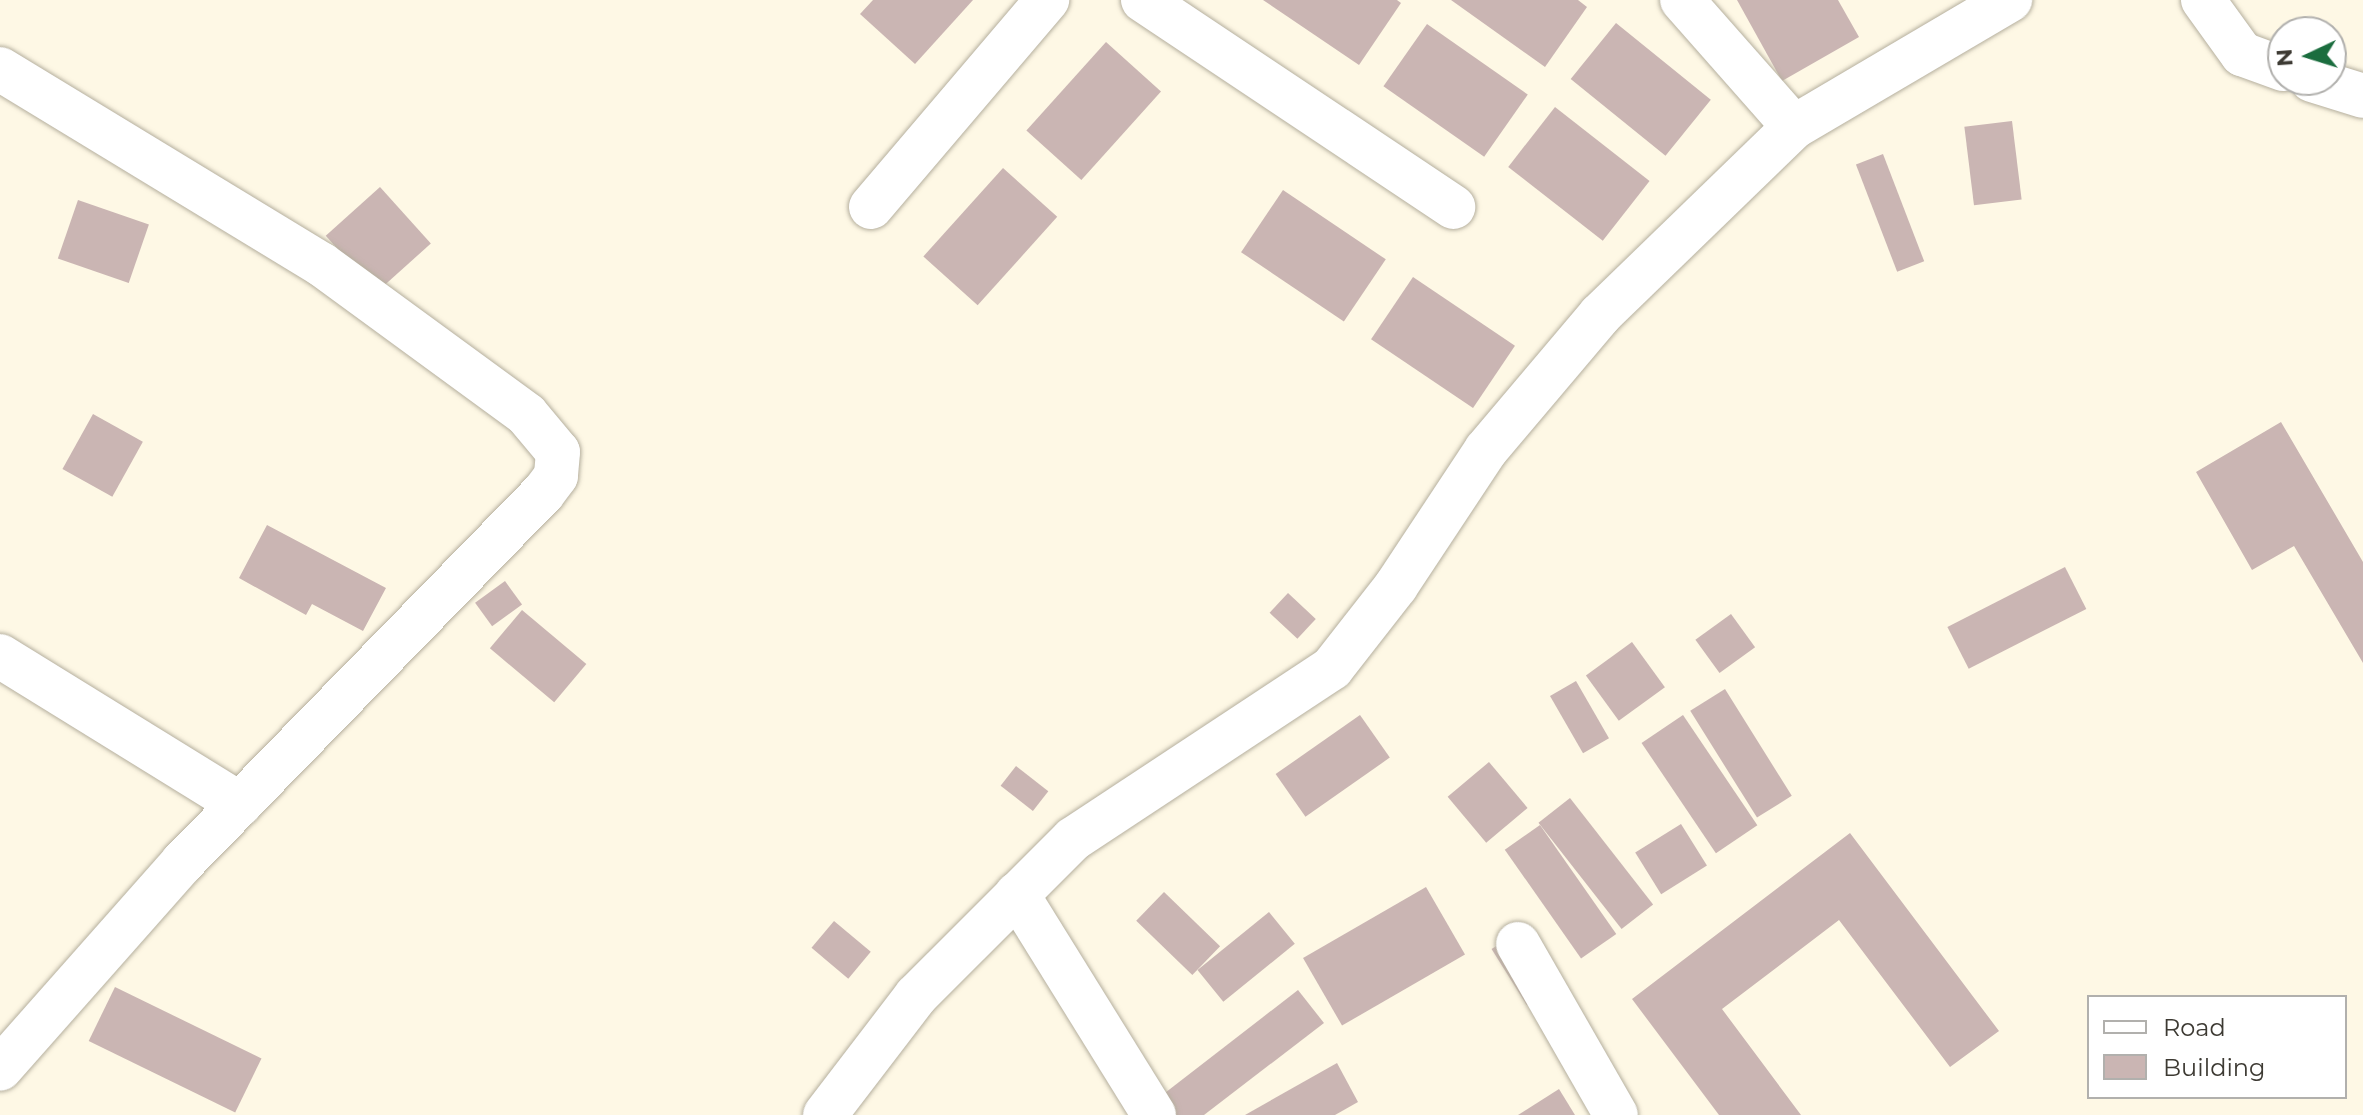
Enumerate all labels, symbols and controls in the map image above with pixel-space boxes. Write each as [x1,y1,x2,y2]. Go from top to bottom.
north arrow [2267,16,2347,96]
text: N [2270,48,2299,67]
legend [2087,995,2347,1099]
text: Road [2163,1013,2226,1042]
text: Building [2163,1053,2266,1082]

